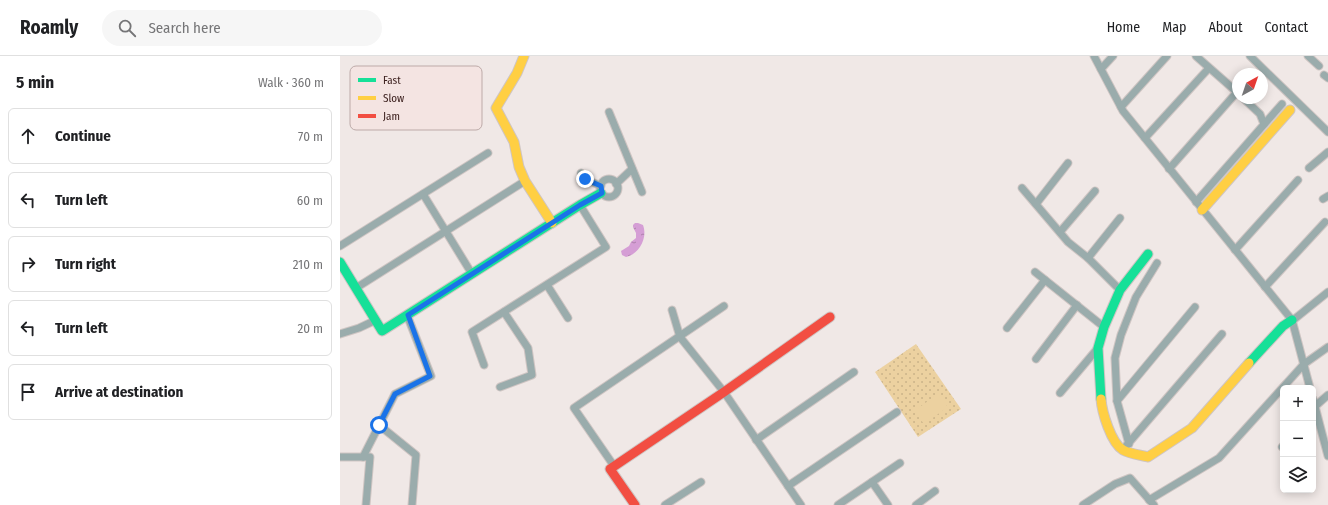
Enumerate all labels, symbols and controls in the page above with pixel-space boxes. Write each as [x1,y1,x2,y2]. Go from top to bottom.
search box [102,10,382,46]
text: Roamly [20,16,78,39]
icon: search [116,17,138,39]
text: Search here [148,19,221,37]
text: Home [1107,19,1140,36]
text: Map [1162,19,1186,36]
text: About [1208,19,1243,36]
text: Contact [1265,19,1308,36]
legend [350,66,482,130]
north arrow [1232,68,1268,104]
text: 5 min [16,72,54,93]
text: Fast [383,74,401,87]
text: Walk · 360 m [258,75,324,90]
text: Slow [383,92,404,105]
text: Jam [383,110,400,123]
icon: ahead [17,125,39,147]
text: Continue [55,127,111,145]
text: 70 m [298,129,323,144]
route end [576,170,594,188]
icon: left [17,189,39,211]
text: Turn left [55,191,108,209]
text: 60 m [297,193,323,208]
icon: right [17,253,39,275]
text: Turn right [55,255,116,273]
text: 210 m [293,257,323,272]
icon: left [17,317,39,339]
text: Turn left [55,319,108,337]
text: 20 m [297,321,323,336]
icon: arrive [17,381,39,403]
text: Arrive at destination [55,383,183,401]
map controls [1280,385,1316,493]
button: + [1280,385,1316,421]
route start [370,416,388,434]
button: − [1280,421,1316,457]
button: layers [1280,457,1316,493]

